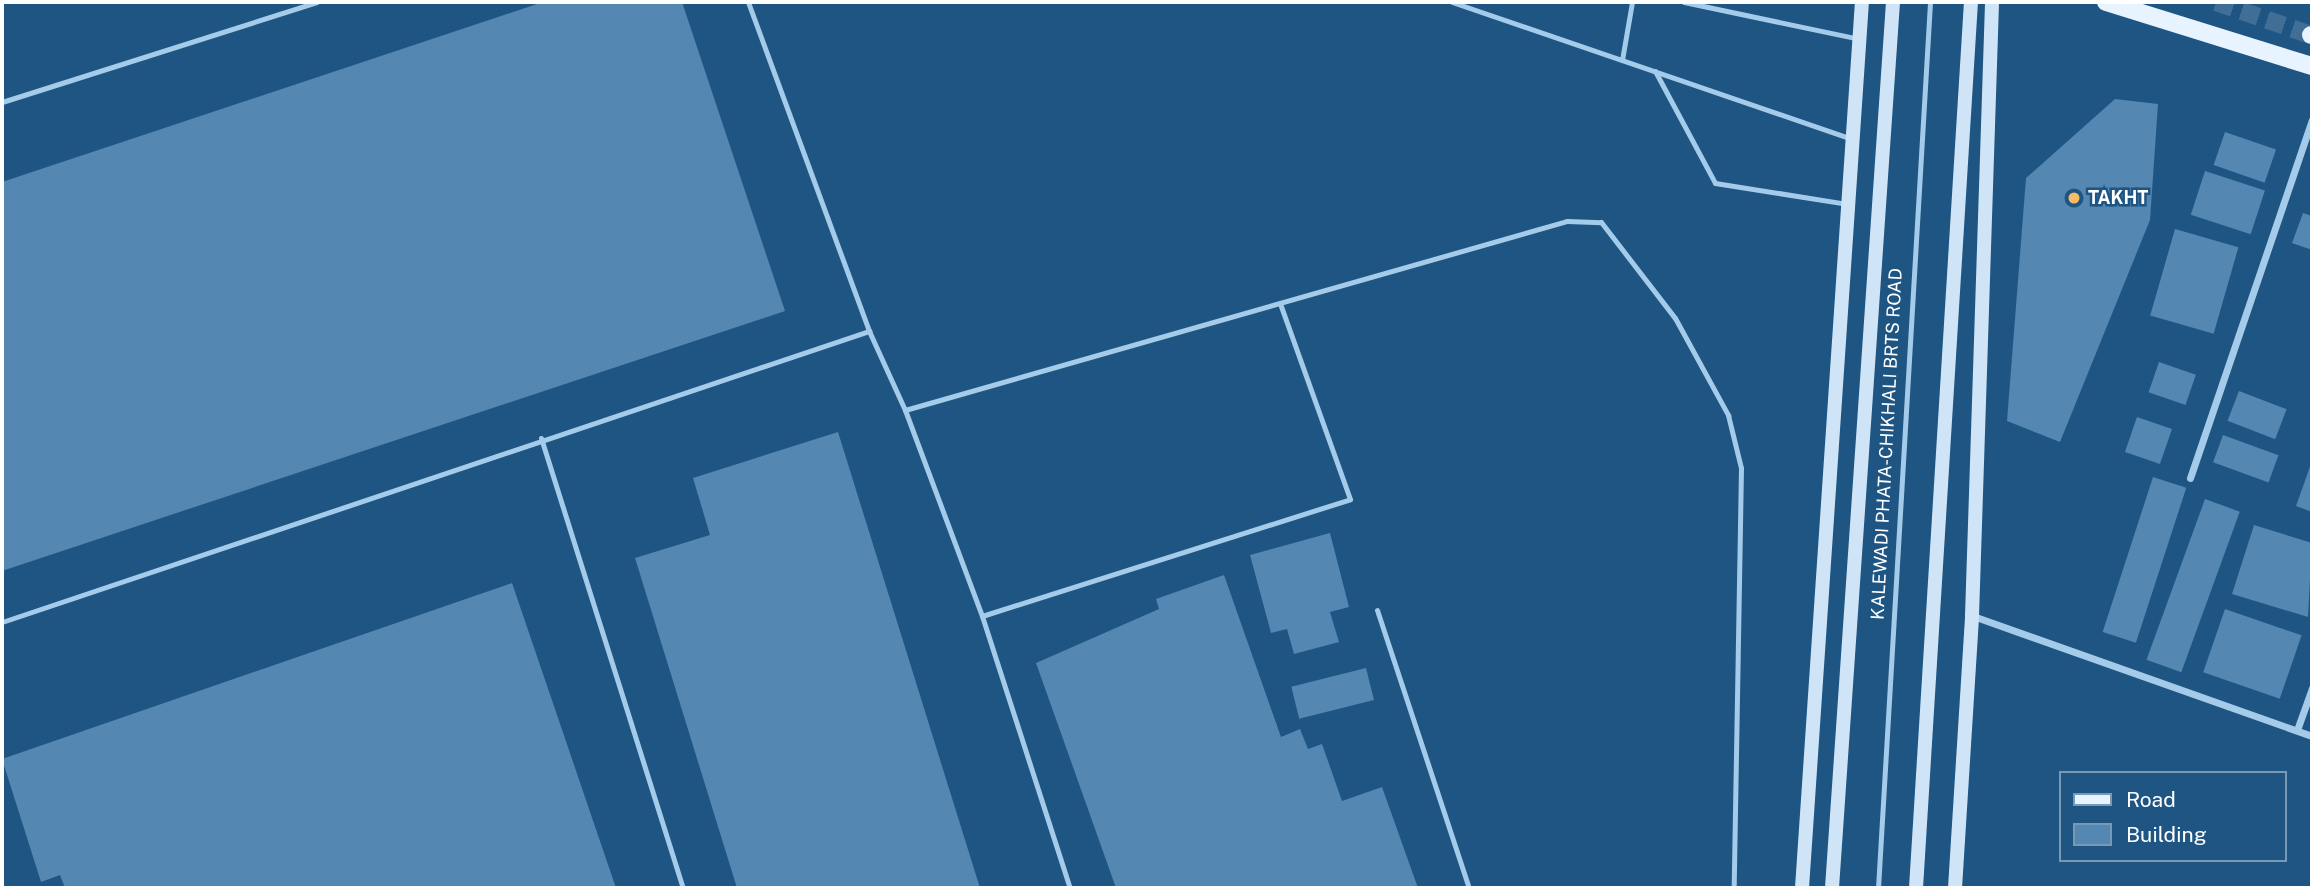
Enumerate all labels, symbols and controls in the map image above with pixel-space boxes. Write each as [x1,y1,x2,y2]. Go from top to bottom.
place label: TAKHT [2088,187,2148,209]
marker: TAKHT [2066,190,2082,206]
street label: KALEWADI PHATA-CHIKHALI BRTS ROAD [1867,267,1907,621]
legend [2058,771,2286,862]
text: Road [2126,787,2176,812]
text: Building [2126,822,2207,847]

